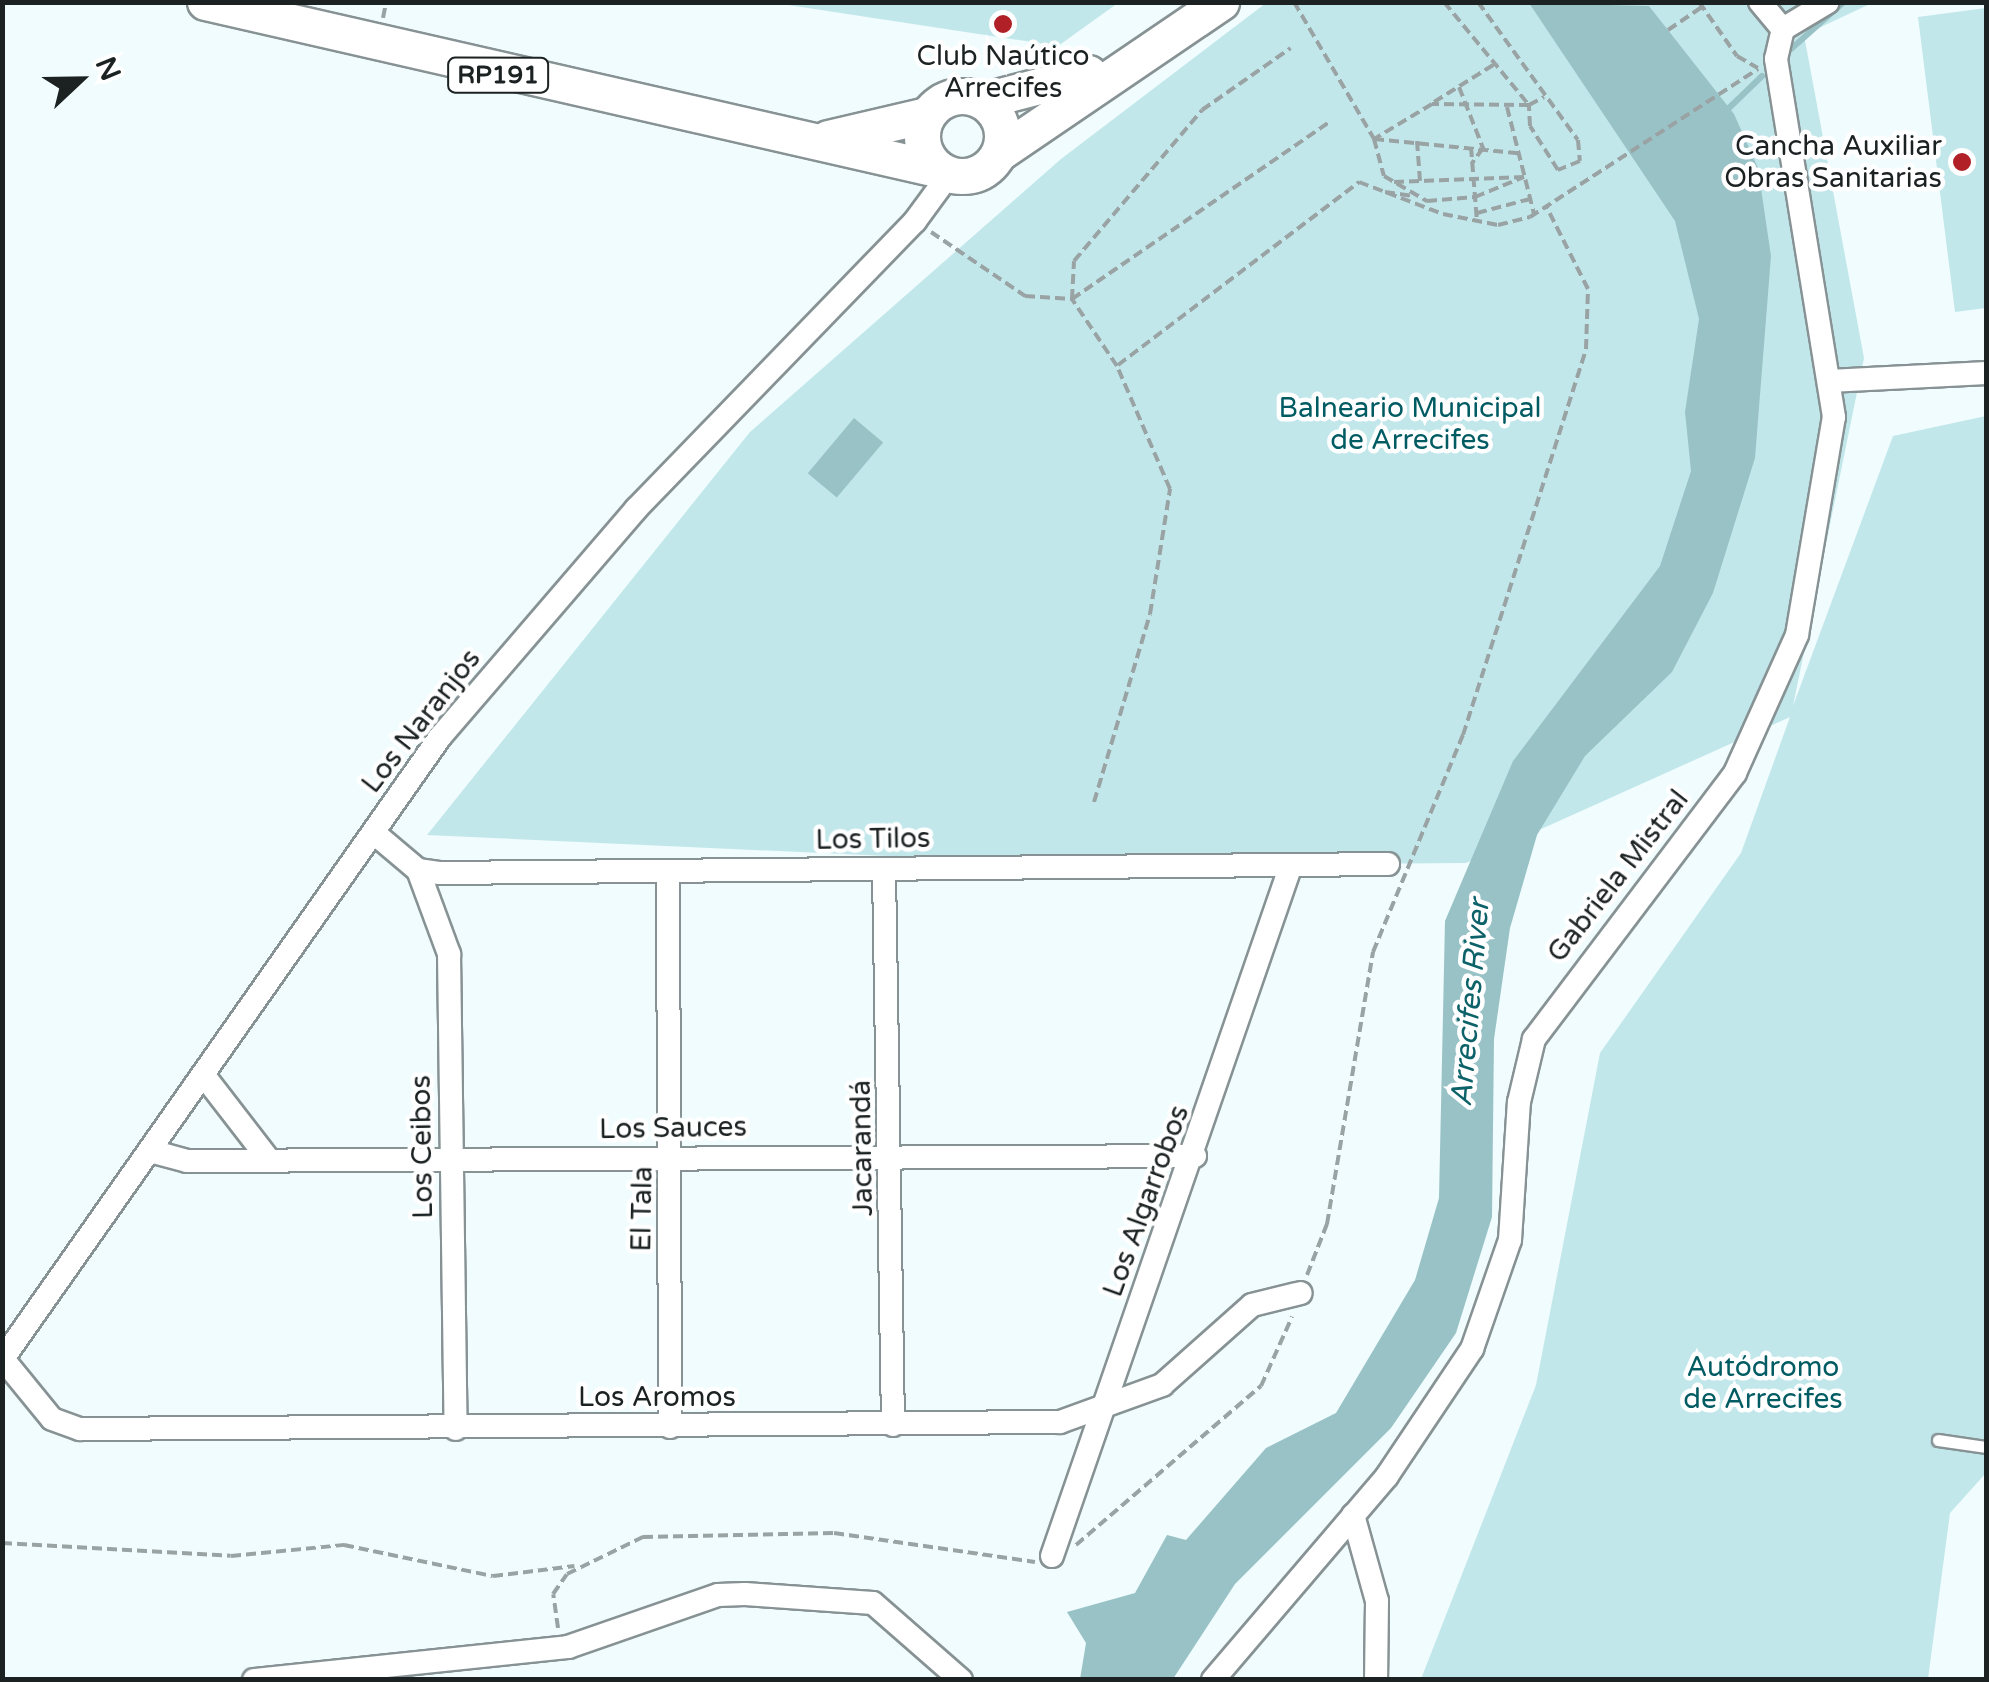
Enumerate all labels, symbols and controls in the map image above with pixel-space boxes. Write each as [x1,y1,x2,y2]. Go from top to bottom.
marker: Club Naútico Arrecifes [992,13,1014,35]
north arrow [30,30,130,130]
place label: Club Naútico Arrecifes [916,39,1090,105]
text: N [88,52,128,86]
road number: RP191 [446,55,550,95]
place label: Cancha Auxiliar Obras Sanitarias [1724,129,1942,195]
marker: Cancha Auxiliar Obras Sanitarias [1951,151,1973,173]
park label: Balneario Municipal de Arrecifes [1279,391,1541,457]
street label: Los Naranjos [354,642,488,800]
street label: Gabriela Mistral [1540,783,1696,969]
street label: Los Tilos [815,821,931,857]
water label: Arrecifes River [1444,898,1498,1108]
street label: Los Ceibos [404,1075,440,1219]
street label: Jacarandá [844,1080,880,1216]
street label: Los Algarrobos [1096,1101,1196,1301]
street label: Los Sauces [599,1110,747,1146]
street label: El Tala [624,1166,660,1252]
park label: Autódromo de Arrecifes [1683,1350,1843,1416]
street label: Los Aromos [578,1380,736,1414]

